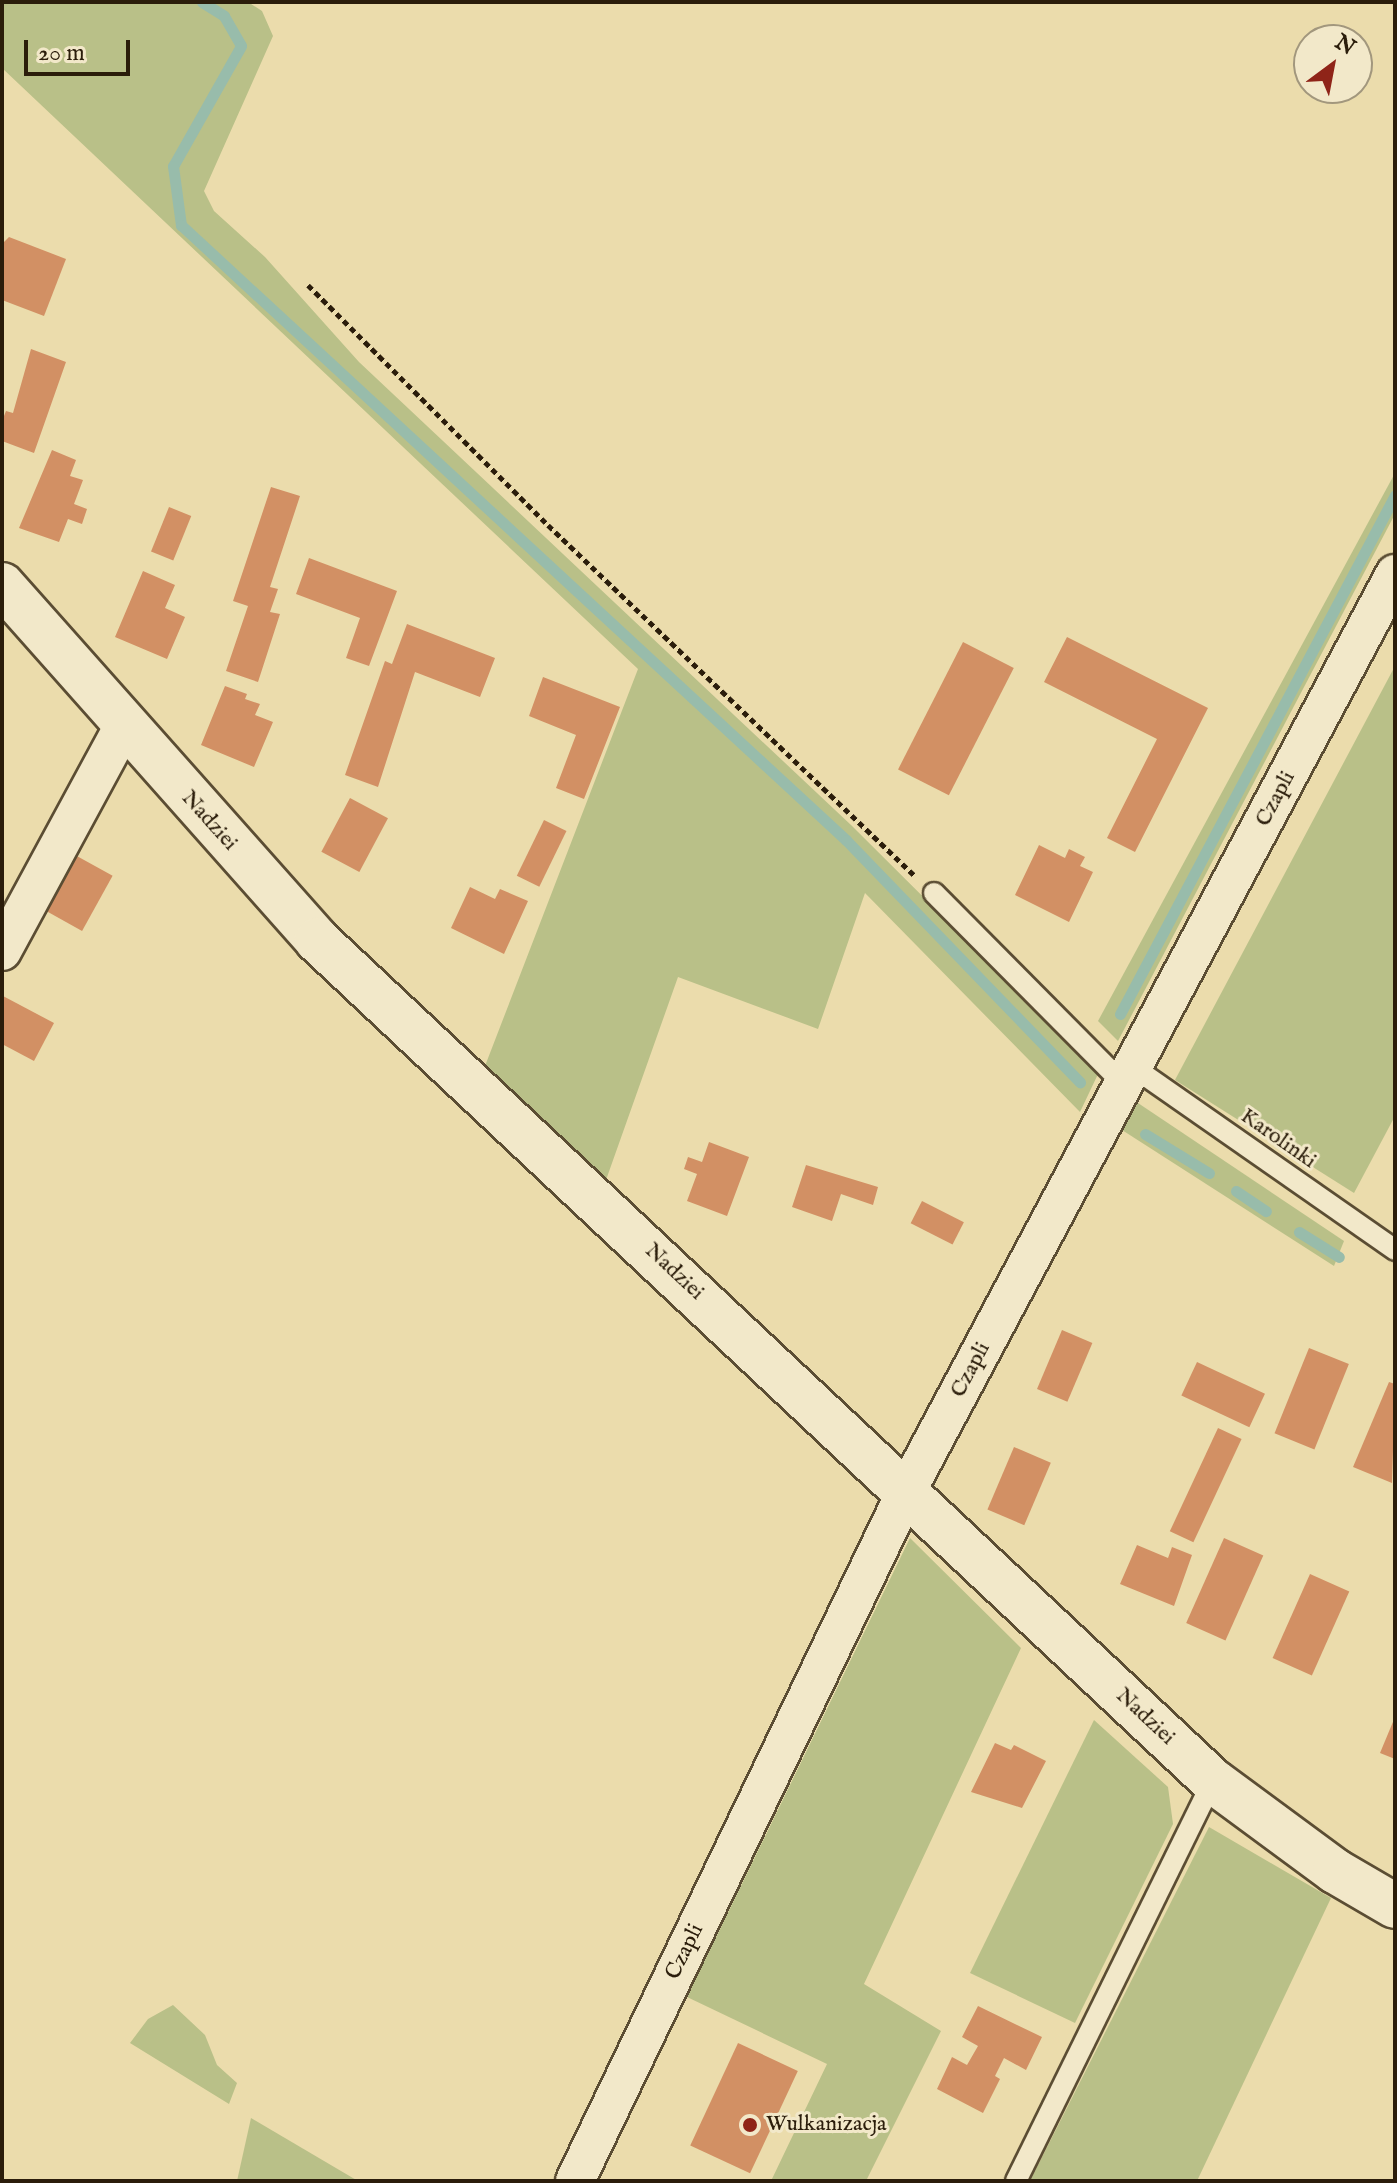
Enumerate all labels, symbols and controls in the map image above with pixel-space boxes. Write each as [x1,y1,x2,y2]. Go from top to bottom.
scale bar [28,24,134,74]
north arrow [1293,24,1373,104]
text: N [1329,28,1360,62]
text: 20 m [38,38,85,69]
street label: Czapli [1250,767,1302,831]
street label: Nadziei [175,786,243,856]
street label: Karolinki [1235,1103,1321,1175]
street label: Nadziei [639,1238,709,1306]
street label: Czapli [945,1338,997,1402]
street label: Nadziei [1110,1683,1180,1751]
street label: Czapli [660,1920,710,1984]
place label: Wulkanizacja [766,2112,887,2138]
marker: Wulkanizacja [741,2116,759,2134]

